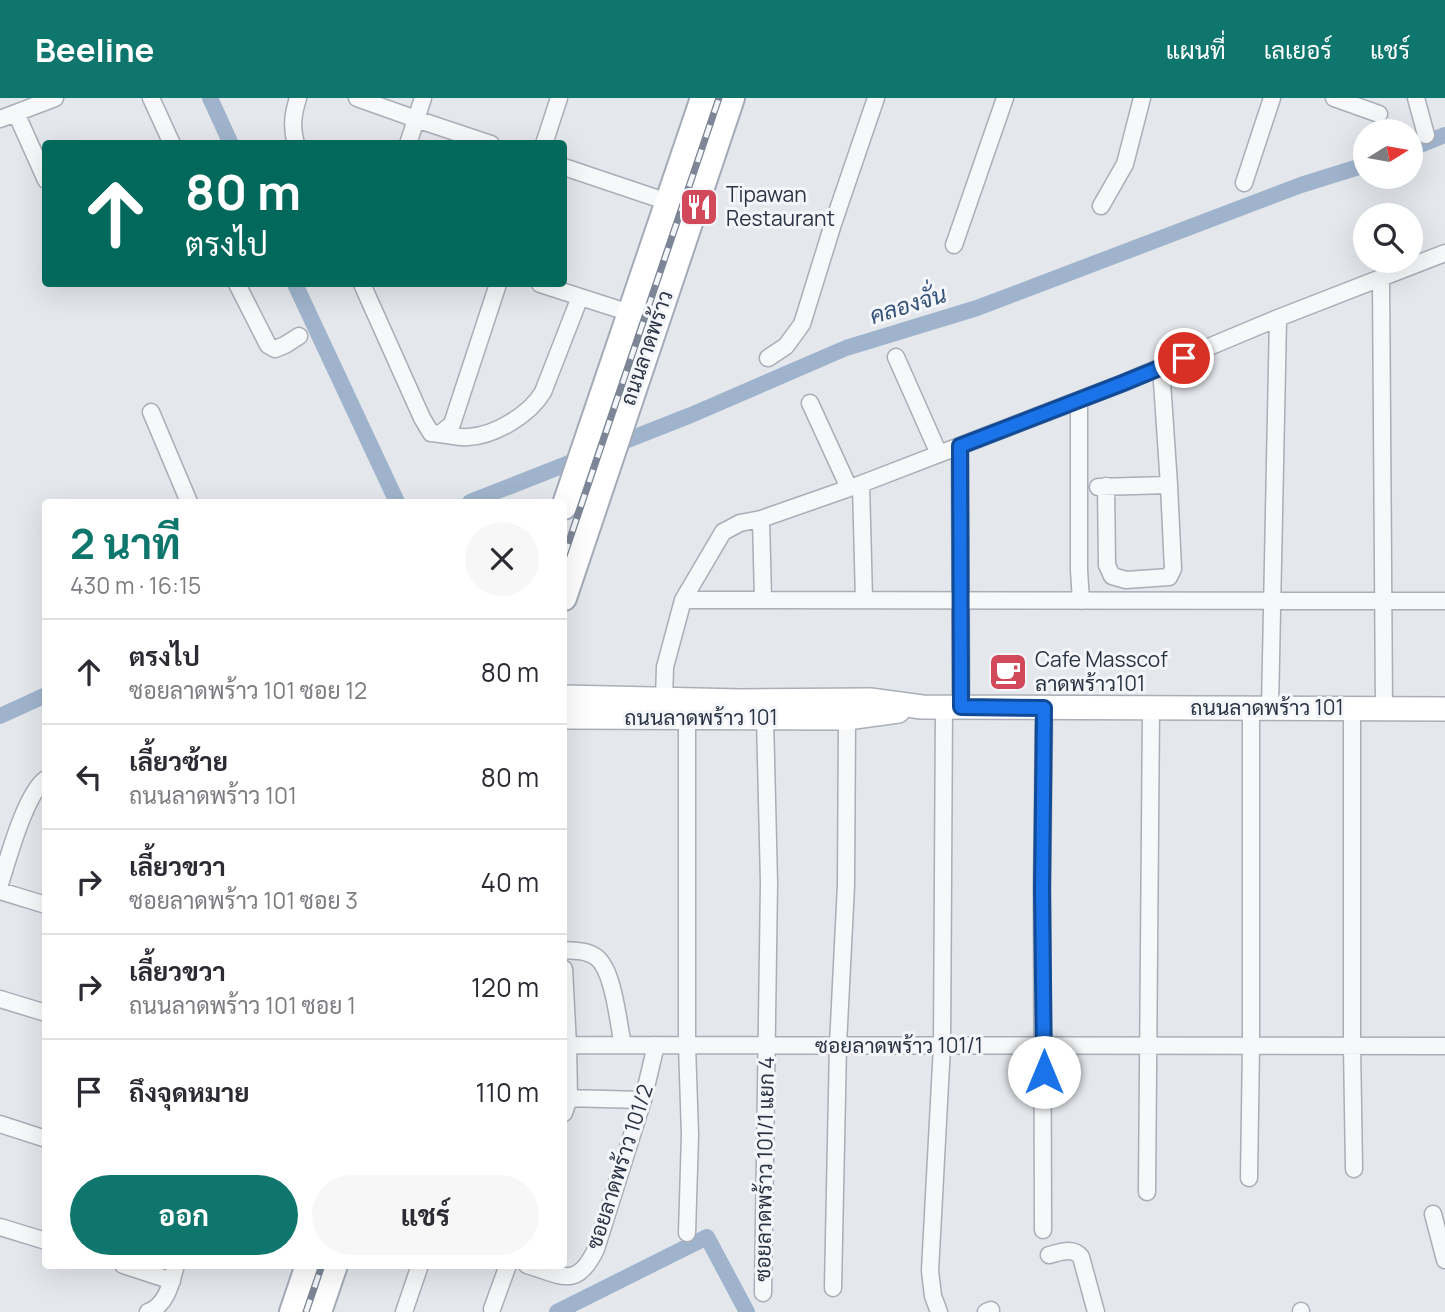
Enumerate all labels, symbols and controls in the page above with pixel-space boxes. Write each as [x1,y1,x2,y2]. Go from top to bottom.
text: Beeline [35,27,154,72]
text: แผนที่ [1166,33,1226,66]
text: เลเยอร์ [1264,33,1332,66]
text: แชร์ [1370,33,1410,66]
north arrow [1353,119,1423,189]
map controls [1353,119,1423,273]
text: 80 m [185,158,301,225]
icon: ahead [70,168,161,259]
place label: Tipawan Restaurant [726,180,835,232]
restaurant icon: Tipawan Restaurant [678,186,720,228]
button: search [1353,203,1423,273]
text: ตรงไป [185,222,268,266]
water label: คลองจั่น [864,274,950,331]
street label: ถนนลาดพร้าว [613,286,679,409]
pin [1154,328,1214,388]
icon: arrive [1165,339,1203,377]
text: 2 นาที [70,514,181,572]
button: close [465,522,539,596]
text: 430 m · 16:15 [70,569,201,601]
text: ตรงไป [129,638,200,674]
place label: Cafe Masscof ลาดพร้าว101 [1035,645,1168,697]
cafe icon: Cafe Masscof ลาดพร้าว101 [987,651,1029,693]
icon: ahead [70,653,108,691]
text: 80 m [481,654,539,690]
text: ซอยลาดพร้าว 101 ซอย 12 [129,674,367,706]
street label: ถนนลาดพร้าว 101 [1190,693,1344,721]
street label: ถนนลาดพร้าว 101 [624,703,778,731]
text: เลี้ยวซ้าย [129,743,228,779]
icon: left [70,758,108,796]
text: 80 m [481,759,539,795]
text: ถนนลาดพร้าว 101 [129,779,297,811]
text: เลี้ยวขวา [129,848,226,884]
icon: right [70,863,108,901]
text: 40 m [481,864,539,900]
text: ซอยลาดพร้าว 101 ซอย 3 [129,884,358,916]
text: เลี้ยวขวา [129,953,226,989]
icon: right [70,968,108,1006]
text: 120 m [471,969,539,1005]
text: ถนนลาดพร้าว 101 ซอย 1 [129,989,356,1021]
street label: ซอยลาดพร้าว 101/1 [815,1031,983,1059]
position arrow [1007,1035,1081,1109]
street label: ซอยลาดพร้าว 101/1 แยก 4 [748,1056,780,1282]
icon: arrive [70,1073,108,1111]
text: ถึงจุดหมาย [129,1074,250,1110]
text: 110 m [476,1074,539,1110]
street label: ซอยลาดพร้าว 101/2 [579,1081,659,1253]
button: ออก [70,1175,298,1255]
button: แชร์ [312,1175,539,1255]

